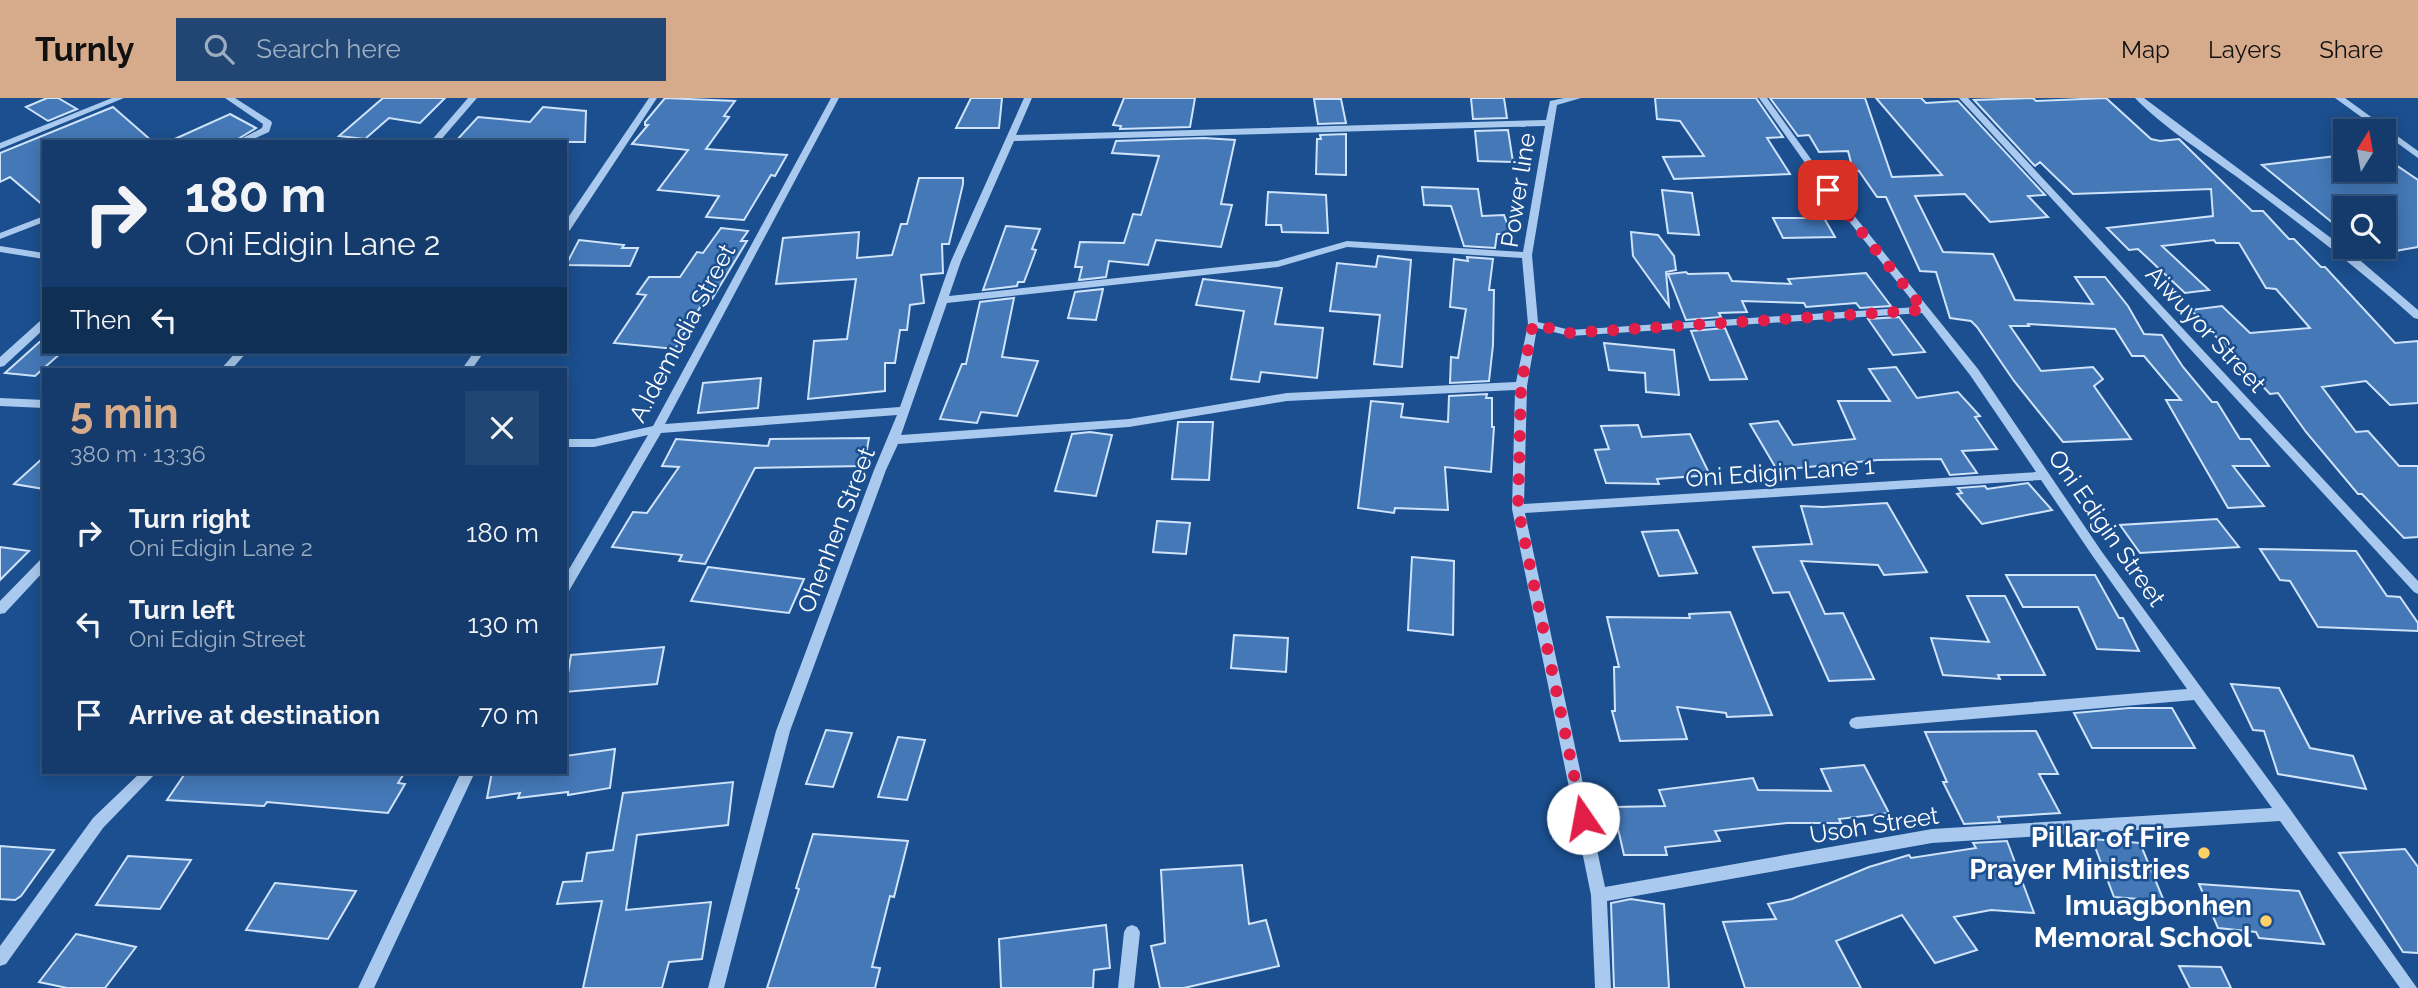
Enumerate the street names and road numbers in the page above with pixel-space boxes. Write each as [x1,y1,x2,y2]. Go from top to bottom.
street label: Power line [1495,131,1541,249]
street label: A.Idemudia Street [623,239,741,427]
street label: Aiwuyor Street [2140,260,2272,398]
street label: Ohenhen Street [791,443,881,617]
street label: Oni Edigin Street [2042,444,2172,612]
street label: Oni Edigin Lane 1 [1685,451,1875,493]
street label: Usoh Street [1807,800,1941,850]

